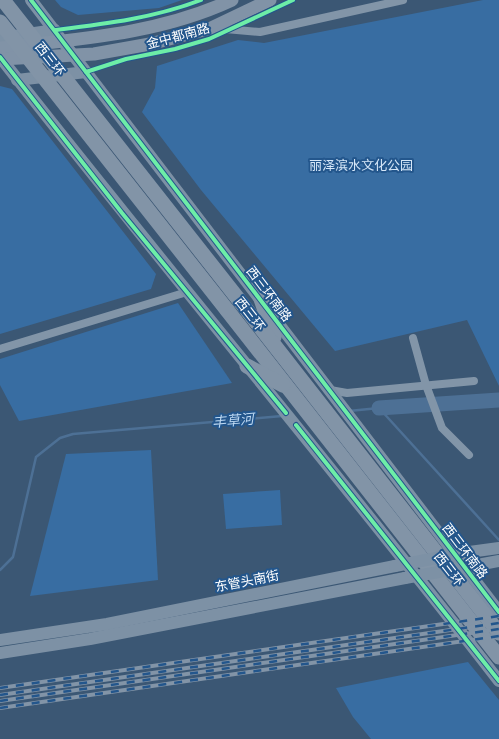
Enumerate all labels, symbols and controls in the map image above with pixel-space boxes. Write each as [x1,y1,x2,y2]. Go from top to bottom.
street label: 金中都南路 [145,20,211,52]
street label: 西三环 [32,39,68,79]
park label: 丽泽滨水文化公园 [309,158,413,173]
street label: 西三环南路 [243,263,295,325]
street label: 西三环 [232,294,268,334]
water label: 丰草河 [211,410,258,431]
street label: 西三环南路 [439,520,491,582]
street label: 西三环 [431,549,467,589]
street label: 东管头南街 [214,567,280,595]

